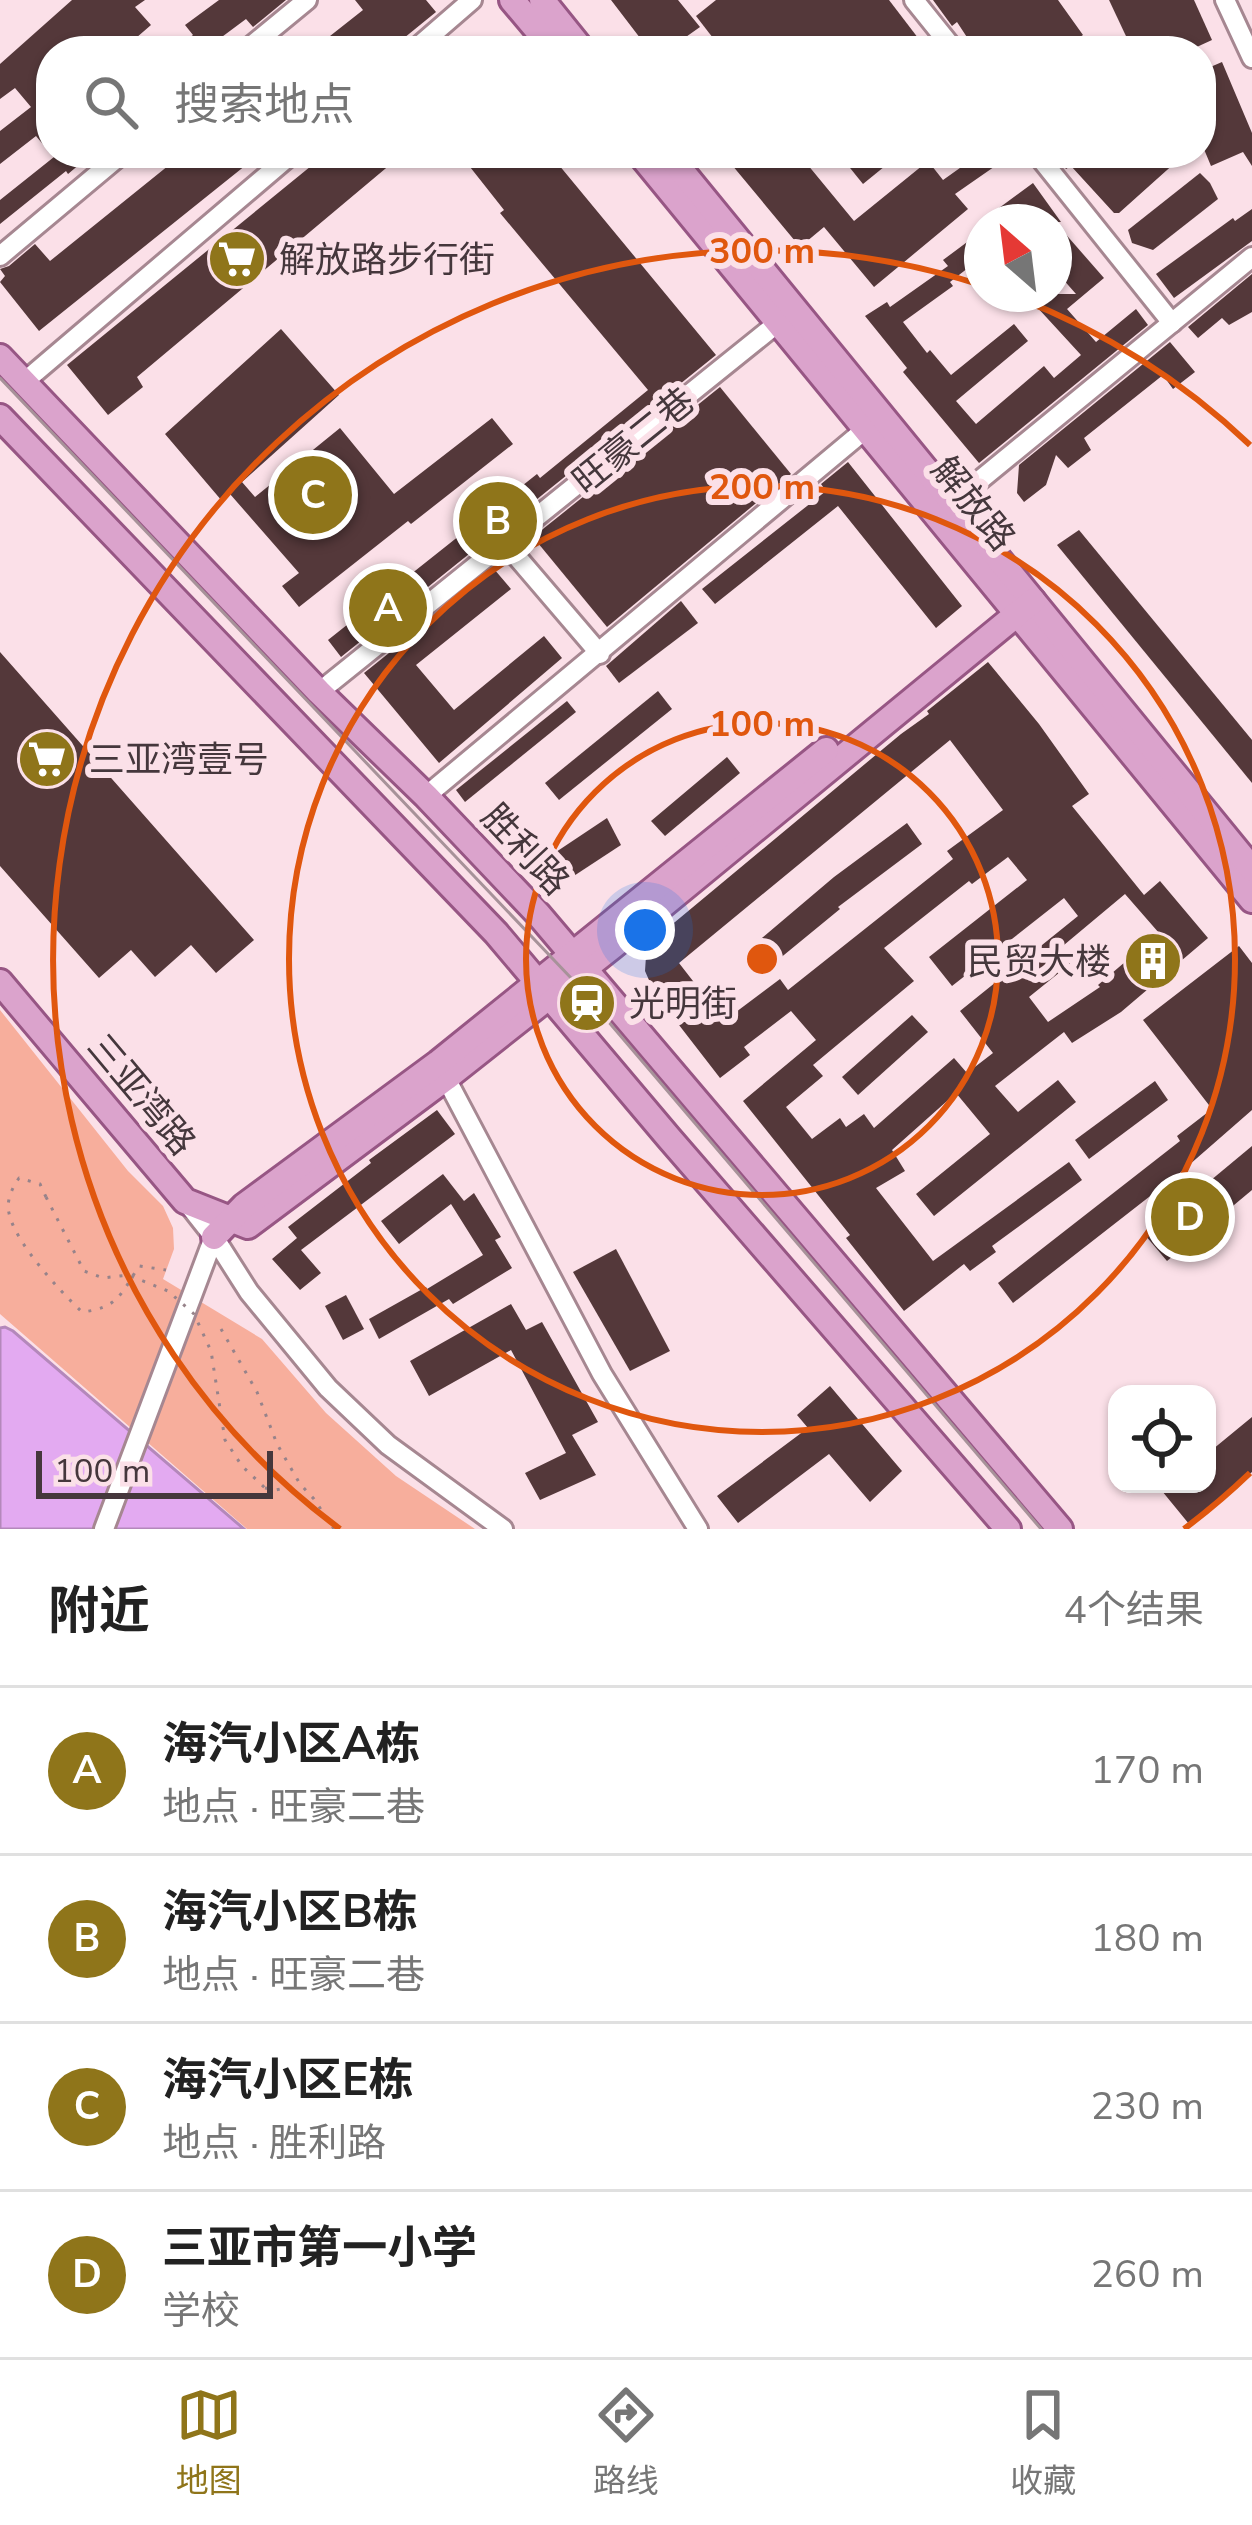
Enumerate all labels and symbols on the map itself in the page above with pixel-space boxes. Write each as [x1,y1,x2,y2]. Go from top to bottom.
north arrow [964,204,1072,312]
text: 300 m [709,227,815,276]
supermarket icon: 解放路步行街 [206,228,268,290]
place label: 解放路步行街 [279,236,495,285]
street label: 旺豪二巷 [563,377,705,506]
street label: 解放路 [920,447,1026,561]
pin: C [274,450,352,540]
text: 200 m [709,463,815,512]
pin: B [459,476,537,566]
pin: A [349,563,427,653]
text: 100 m [709,700,815,749]
supermarket icon: 三亚湾壹号 [16,728,78,790]
place label: 三亚湾壹号 [89,736,269,785]
street label: 胜利路 [470,794,580,906]
your location [615,900,675,960]
building icon: 民贸大楼 [1122,930,1184,992]
centre of rings [741,938,783,980]
place label: 民贸大楼 [967,938,1111,987]
station icon: 光明街 [556,972,618,1034]
place label: 光明街 [629,980,737,1029]
street label: 三亚湾路 [76,1024,206,1166]
pin: D [1151,1172,1229,1262]
scale bar [36,1445,273,1498]

